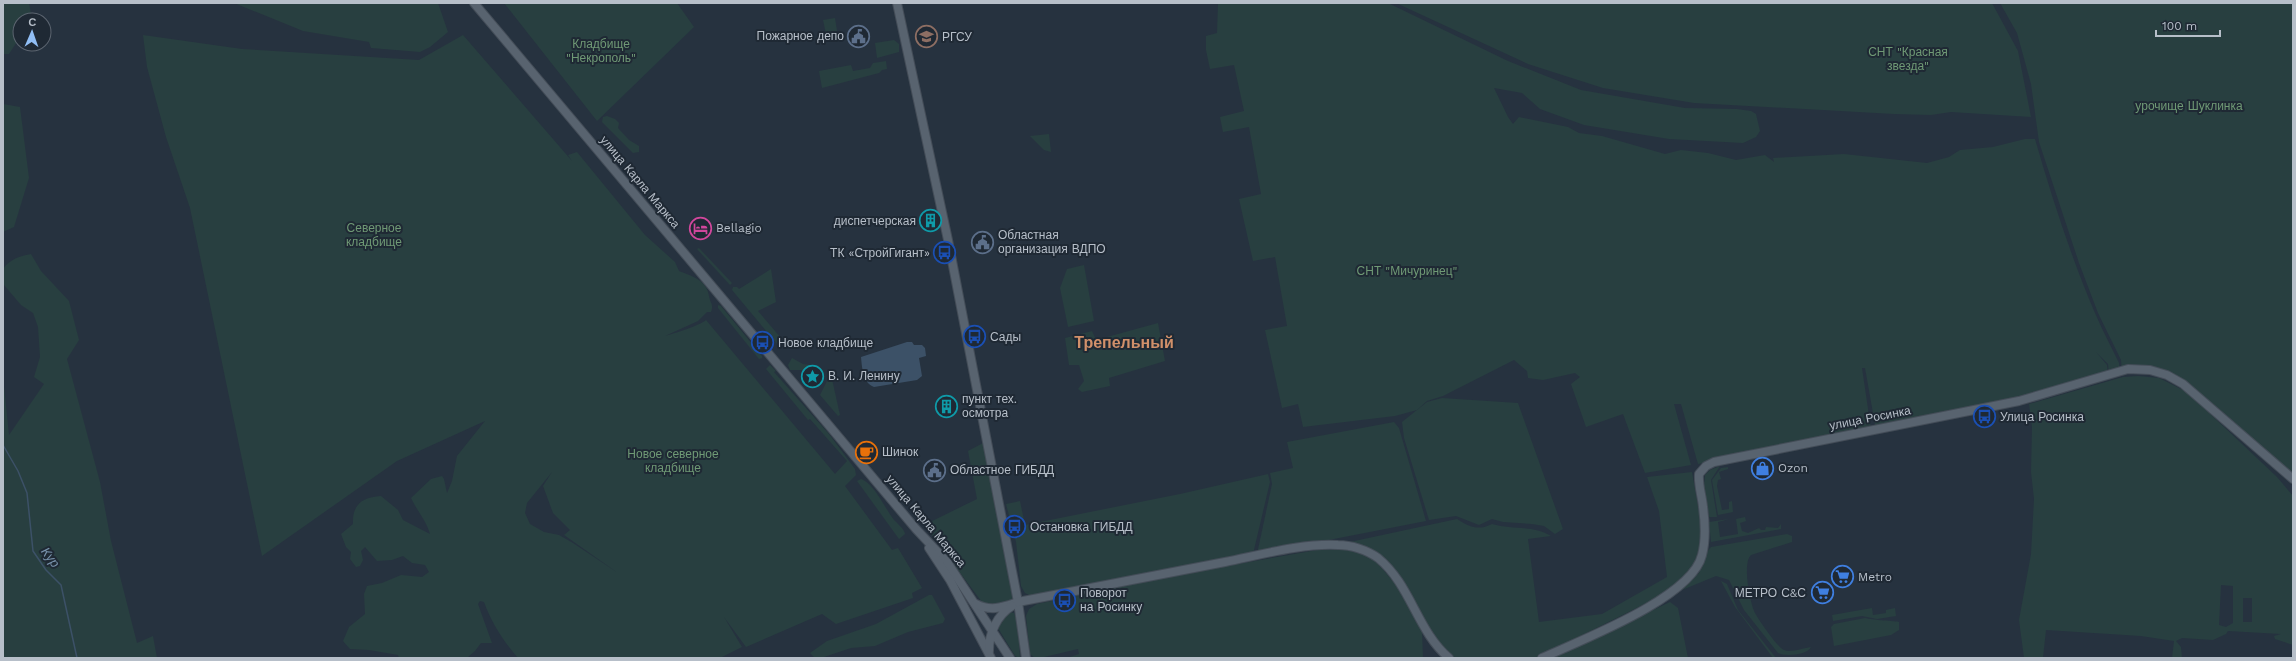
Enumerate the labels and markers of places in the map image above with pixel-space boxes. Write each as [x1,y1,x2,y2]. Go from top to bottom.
public building icon: Пожарное депо [846,23,872,49]
school or university icon: РГСУ [913,24,939,50]
place label: Пожарное депо [757,29,844,43]
place label: РГСУ [942,30,972,44]
building icon: диспетчерская [918,208,944,234]
place label: диспетчерская [834,214,916,228]
hotel icon: Bellagio [688,215,714,241]
place label: Bellagio [716,221,762,235]
place label: Областная организация ВДПО [998,228,1106,256]
public building icon: Областная организация ВДПО [970,229,996,255]
bus stop icon: ТК «СтройГигант» [932,240,958,266]
place label: ТК «СтройГигант» [830,246,930,260]
bus stop icon: Сады [961,324,987,350]
bus stop icon: Новое кладбище [750,330,776,356]
place label: Сады [990,330,1021,344]
place label: Новое кладбище [778,336,873,350]
place icon: В. И. Ленину [800,363,826,389]
place label: В. И. Ленину [828,369,900,383]
place label: пункт тех. осмотра [962,392,1017,420]
building icon: пункт тех. осмотра [934,393,960,419]
bus stop icon: Улица Росинка [1972,404,1998,430]
place label: Улица Росинка [2000,410,2084,424]
cafe icon: Шинок [853,439,879,465]
place label: Шинок [882,445,919,459]
shop icon: Ozon [1750,455,1776,481]
public building icon: Областное ГИБДД [922,457,948,483]
place label: Ozon [1778,461,1808,475]
place label: Областное ГИБДД [950,463,1054,477]
bus stop icon: Остановка ГИБДД [1002,514,1028,540]
place label: Остановка ГИБДД [1030,520,1133,534]
supermarket icon: Metro [1829,564,1855,590]
place label: Metro [1858,570,1892,584]
supermarket icon: МЕТРО С&С [1809,580,1835,606]
place label: Поворот на Росинку [1080,586,1142,614]
place label: МЕТРО С&С [1735,586,1806,600]
bus stop icon: Поворот на Росинку [1051,587,1077,613]

